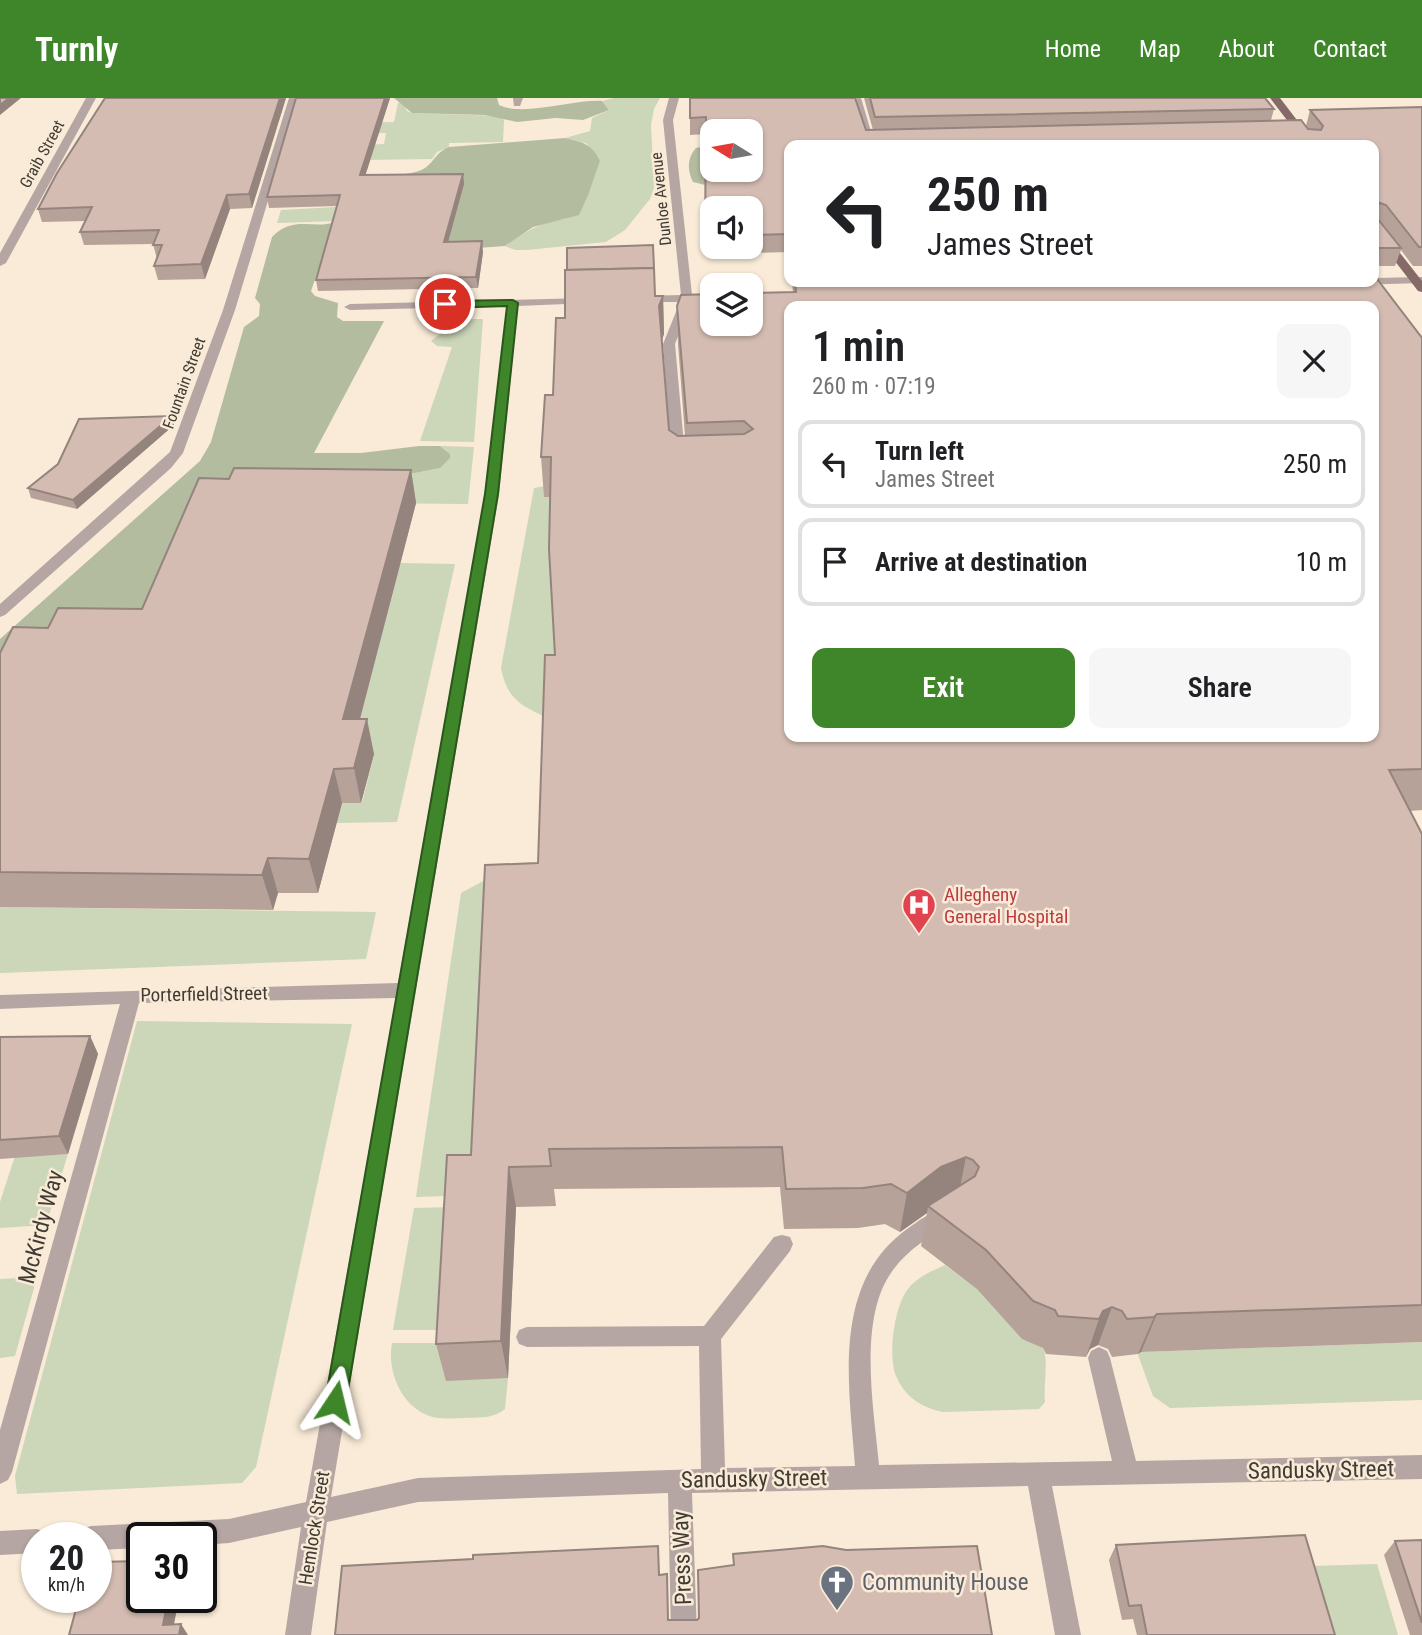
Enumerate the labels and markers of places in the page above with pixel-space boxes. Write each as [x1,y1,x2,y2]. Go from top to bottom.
pin [415,274,475,334]
place label: Allegheny General Hospital [944,883,1068,928]
hospital icon: Allegheny General Hospital [900,886,938,935]
church icon: Community House [818,1563,856,1612]
place label: Community House [862,1569,1029,1596]

